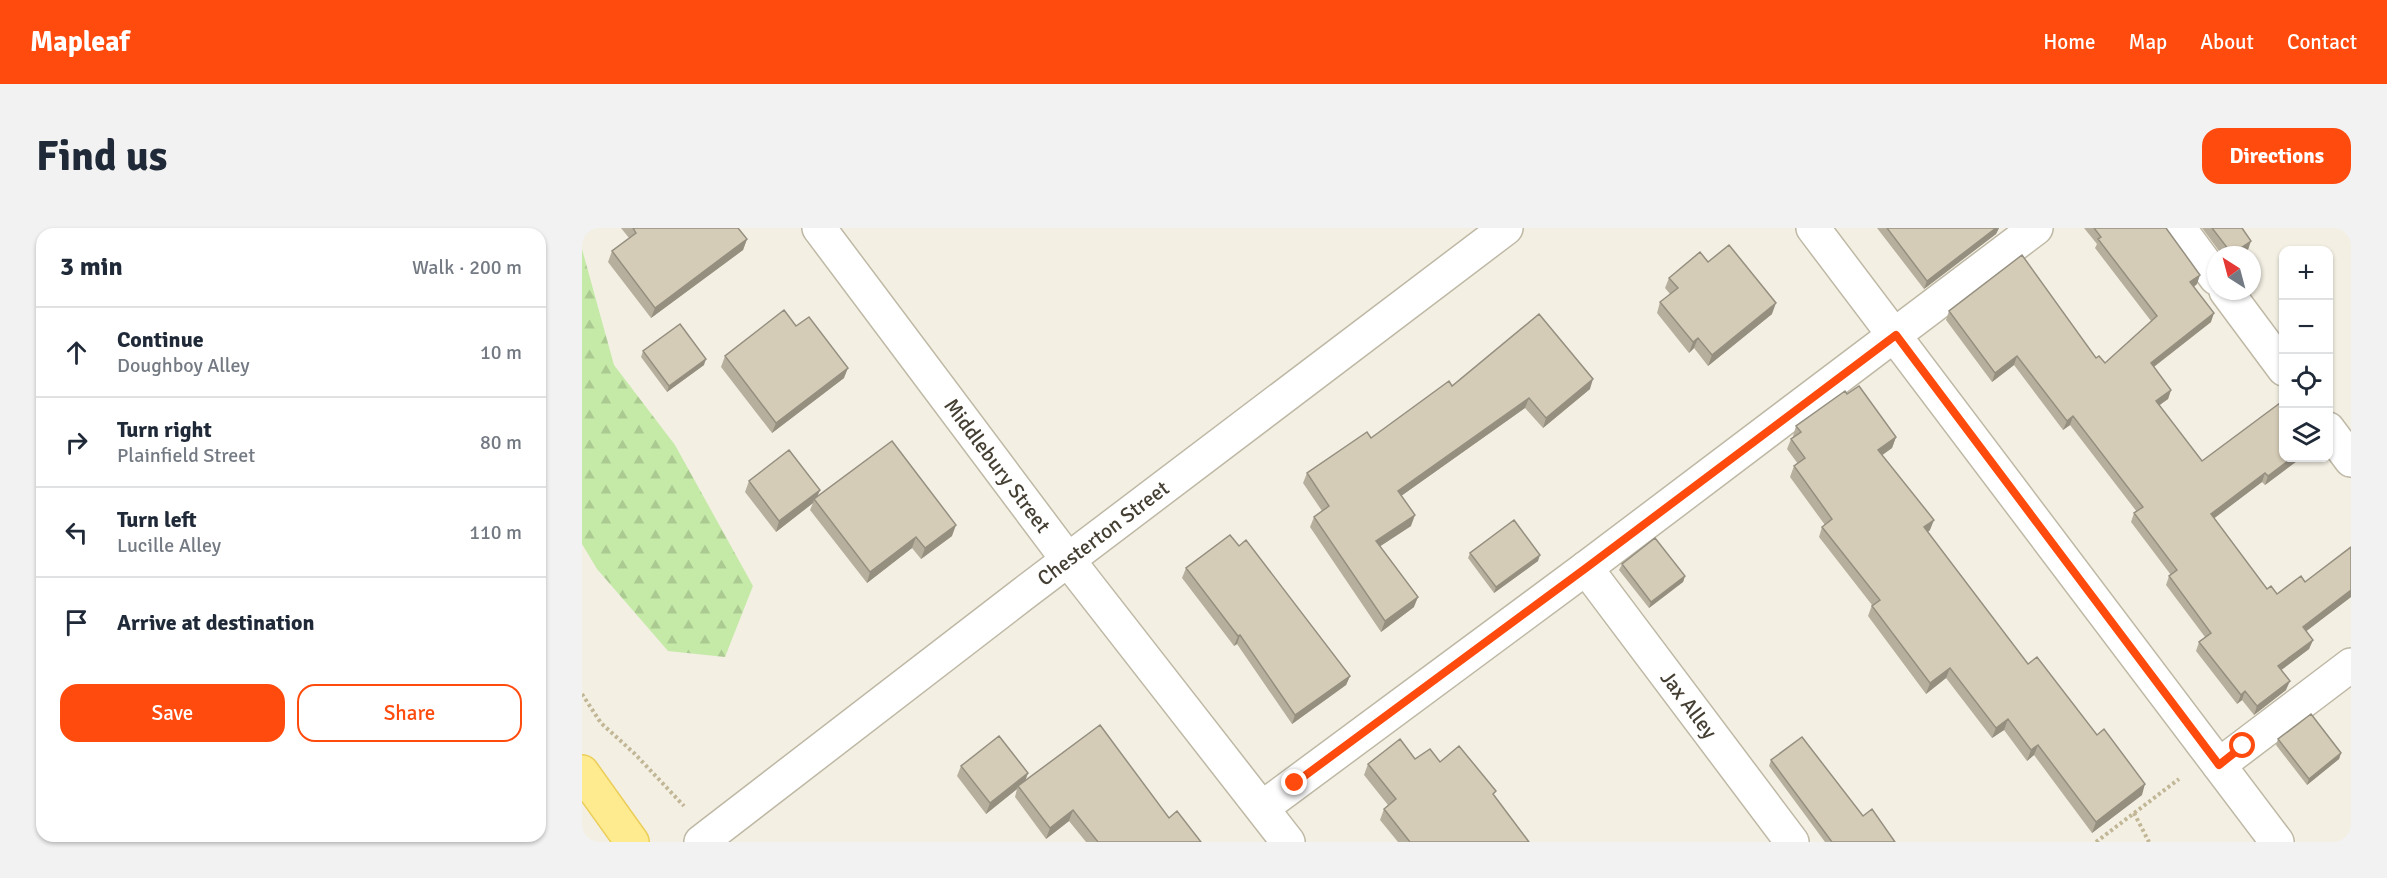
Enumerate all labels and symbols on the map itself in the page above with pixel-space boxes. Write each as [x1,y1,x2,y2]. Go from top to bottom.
north arrow [2207,246,2261,300]
street label: Middlebury Street [938,393,1056,538]
street label: Chesterton Street [1032,475,1174,592]
street label: Jax Alley [1655,666,1723,744]
route start [2229,732,2255,758]
route end [1281,769,1307,795]

